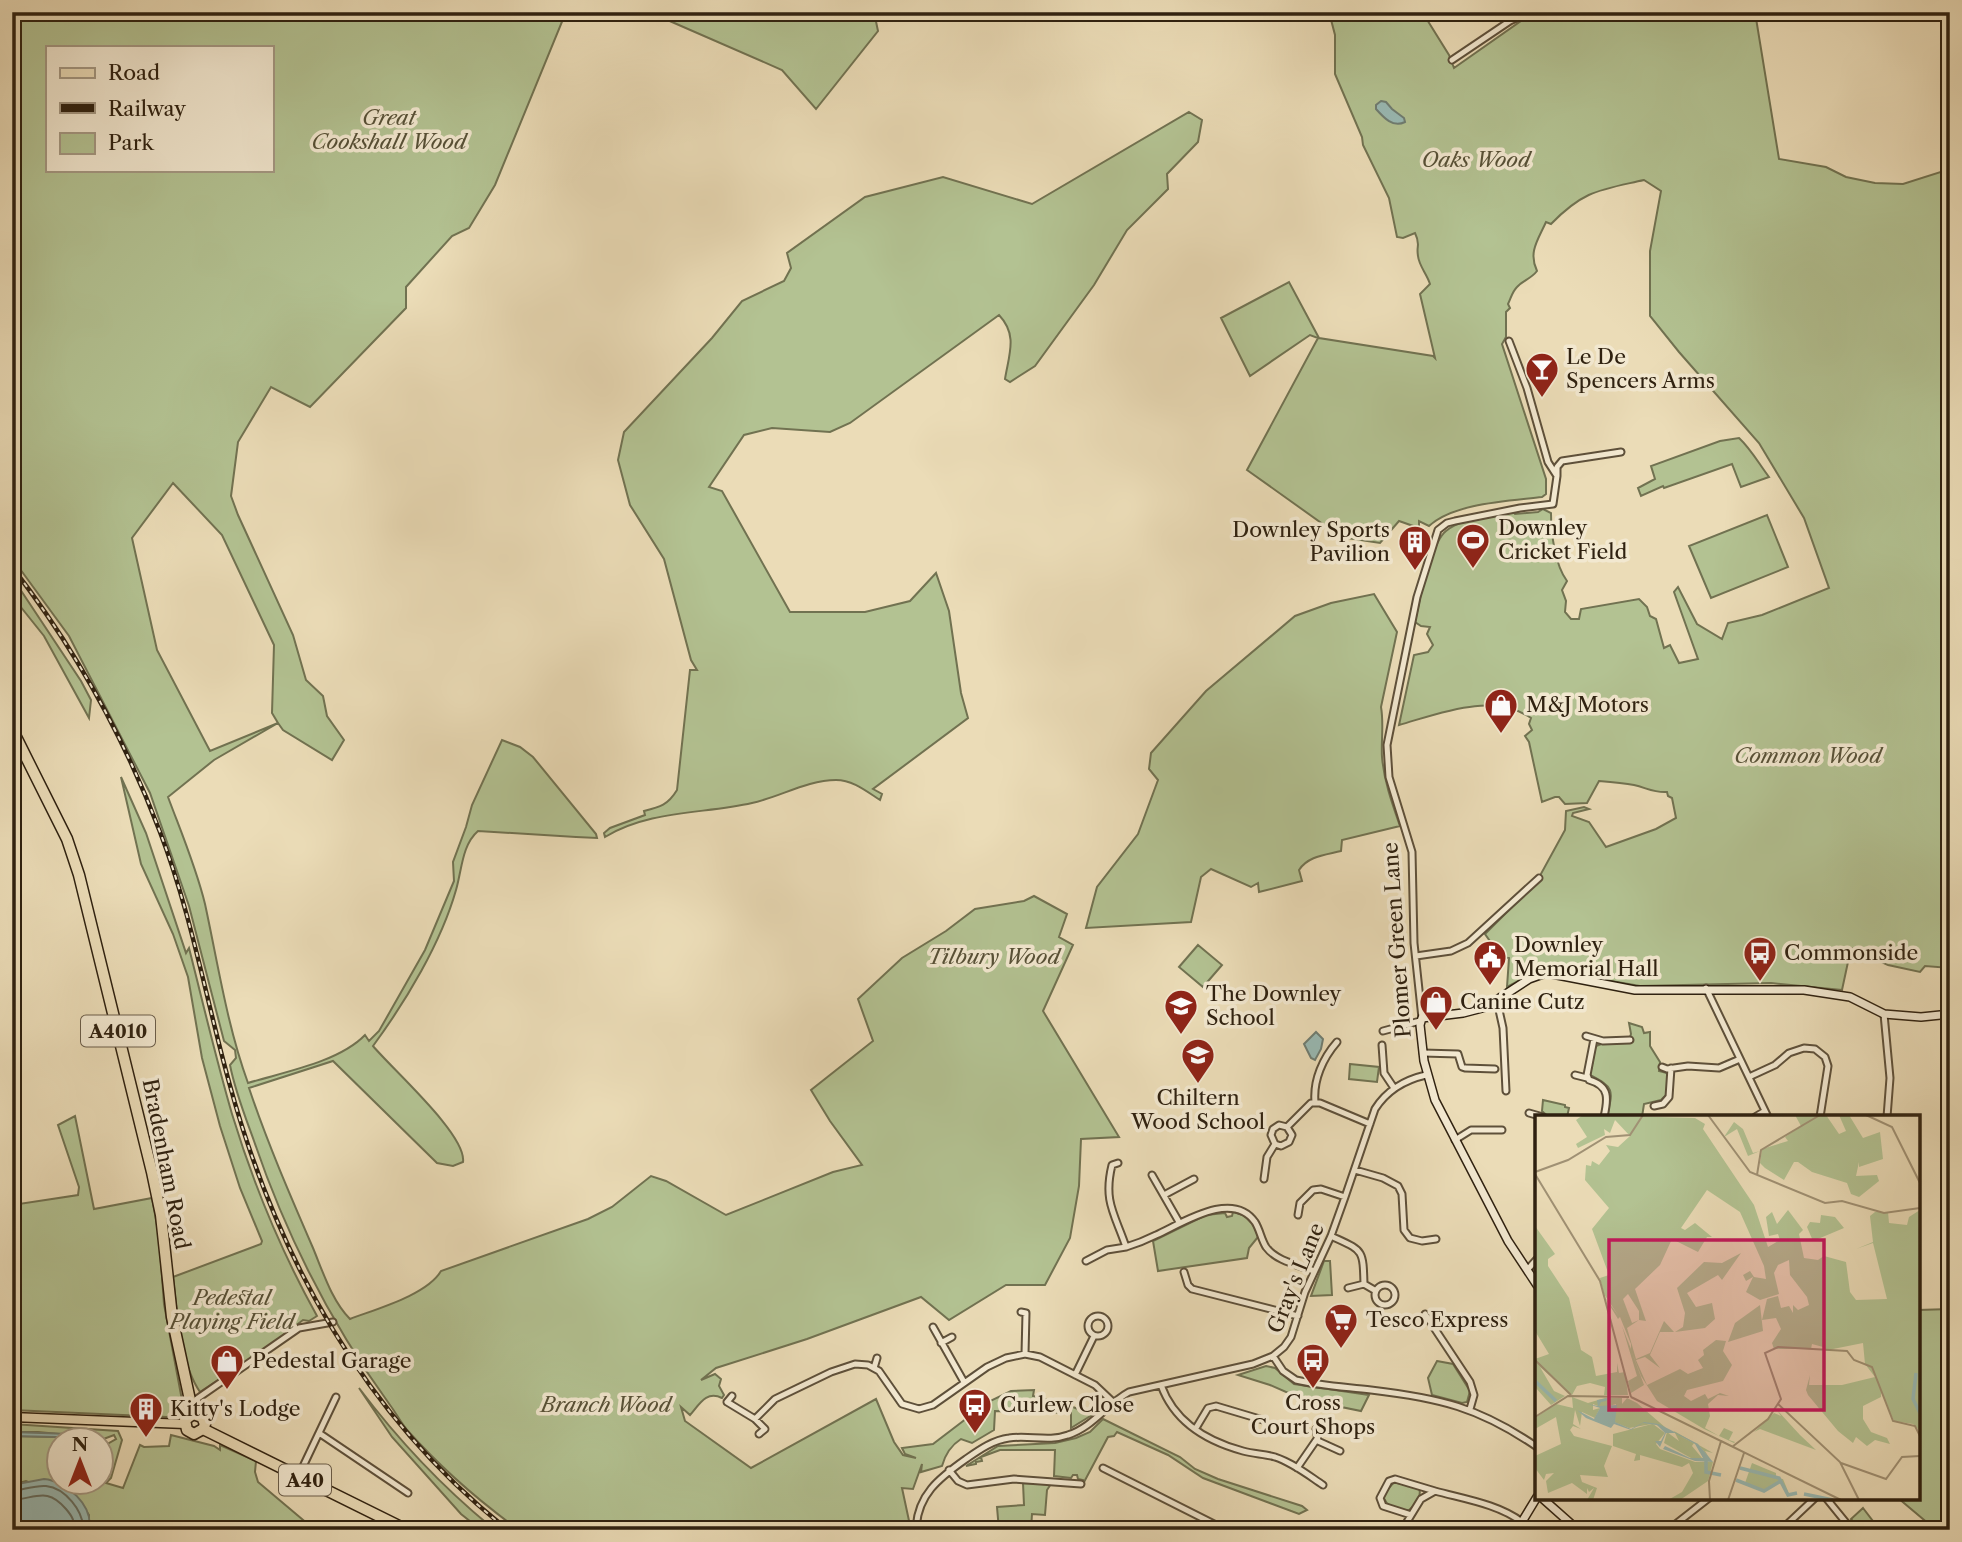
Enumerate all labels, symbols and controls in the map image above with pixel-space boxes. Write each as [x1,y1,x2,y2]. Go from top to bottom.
legend [46,46,273,172]
text: Road [108,60,160,85]
text: Railway [108,96,186,121]
park label: Great Cookshall Wood [312,105,469,154]
text: Park [108,130,154,155]
park label: Oaks Wood [1422,147,1533,172]
place label: Le De Spencers Arms [1566,344,1715,393]
bar icon: Le De Spencers Arms [1523,350,1561,399]
place label: Downley Cricket Field [1498,515,1628,564]
place label: Downley Sports Pavilion [1232,517,1390,566]
sports icon: Downley Cricket Field [1454,521,1492,570]
building icon: Downley Sports Pavilion [1396,523,1434,572]
shop icon: M&J Motors [1482,686,1520,735]
place label: M&J Motors [1526,692,1649,717]
park label: Common Wood [1734,743,1884,768]
street label: Plomer Green Lane [1377,841,1416,1039]
place label: Downley Memorial Hall [1514,932,1658,981]
bus stop icon: Commonside [1741,934,1779,983]
public building icon: Downley Memorial Hall [1471,938,1509,987]
place label: Commonside [1784,940,1918,965]
park label: Tilbury Wood [928,944,1062,969]
place label: The Downley School [1206,981,1342,1030]
shop icon: Canine Cutz [1417,983,1455,1032]
school or university icon: The Downley School [1162,987,1200,1036]
place label: Canine Cutz [1460,989,1585,1014]
road number: A4010 [81,1015,155,1046]
school or university icon: Chiltern Wood School [1179,1036,1217,1085]
street label: Bradenham Road [138,1076,195,1252]
place label: Chiltern Wood School [1130,1085,1265,1134]
inset map [1535,1115,1920,1500]
street label: Gray's Lane [1262,1219,1329,1337]
park label: Pedestal Playing Field [168,1285,297,1334]
supermarket icon: Tesco Express [1322,1301,1360,1350]
place label: Tesco Express [1366,1307,1508,1332]
bus stop icon: Cross Court Shops [1294,1341,1332,1390]
shop icon: Pedestal Garage [208,1342,246,1391]
place label: Pedestal Garage [252,1348,412,1373]
bus stop icon: Curlew Close [956,1386,994,1435]
building icon: Kitty's Lodge [127,1390,165,1439]
place label: Cross Court Shops [1251,1390,1375,1439]
park label: Branch Wood [539,1392,674,1417]
place label: Curlew Close [1000,1392,1134,1417]
place label: Kitty's Lodge [170,1396,301,1421]
north arrow [46,1426,116,1496]
text: N [72,1433,88,1456]
road number: A40 [279,1464,331,1496]

